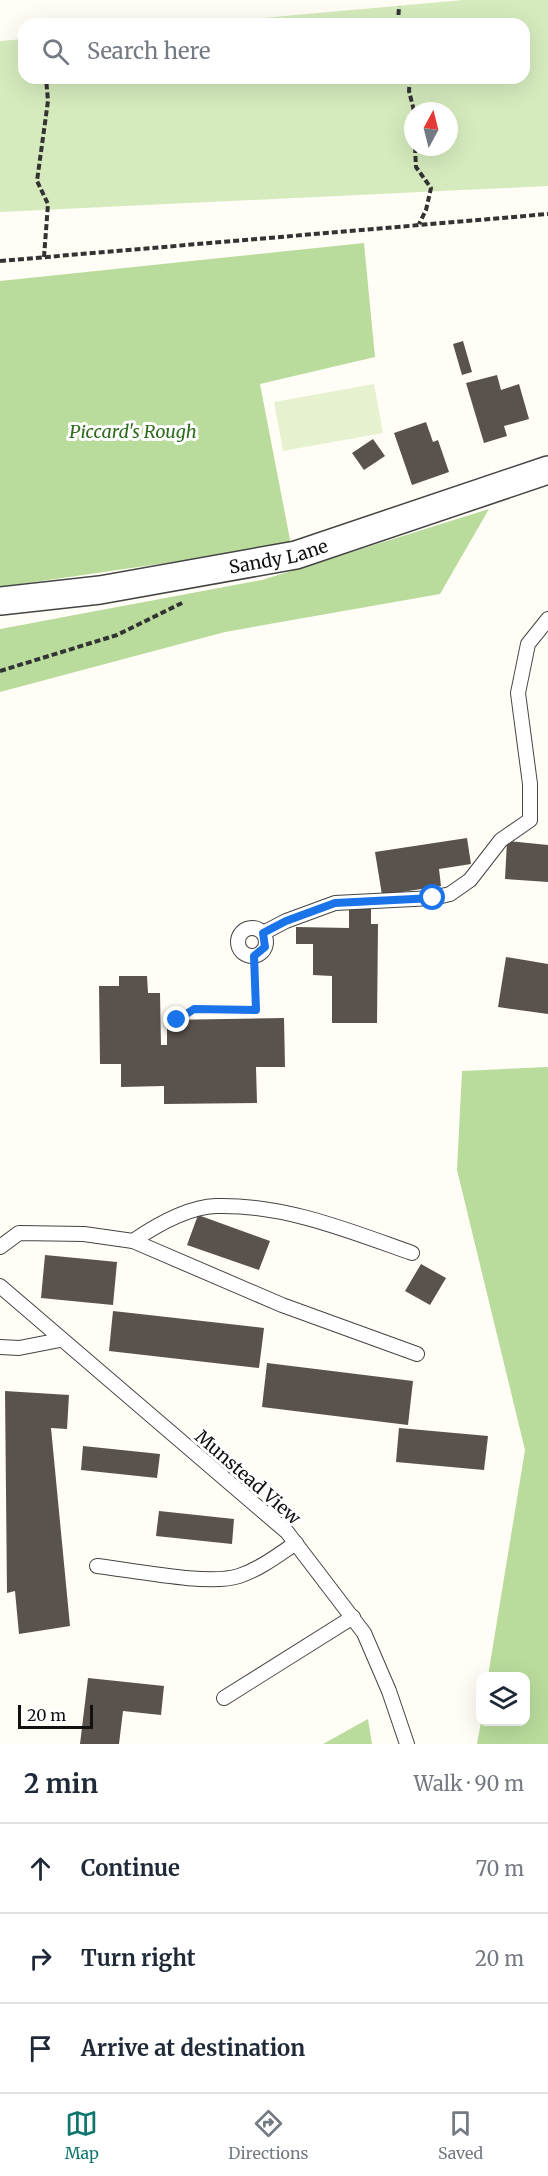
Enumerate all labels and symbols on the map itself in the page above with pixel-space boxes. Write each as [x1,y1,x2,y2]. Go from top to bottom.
north arrow [404,102,458,156]
park label: Piccard's Rough [69,420,197,443]
street label: Sandy Lane [227,534,331,578]
route start [419,884,445,910]
route end [163,1006,189,1032]
street label: Munstead View [190,1425,306,1530]
scale bar [18,1702,93,1730]

